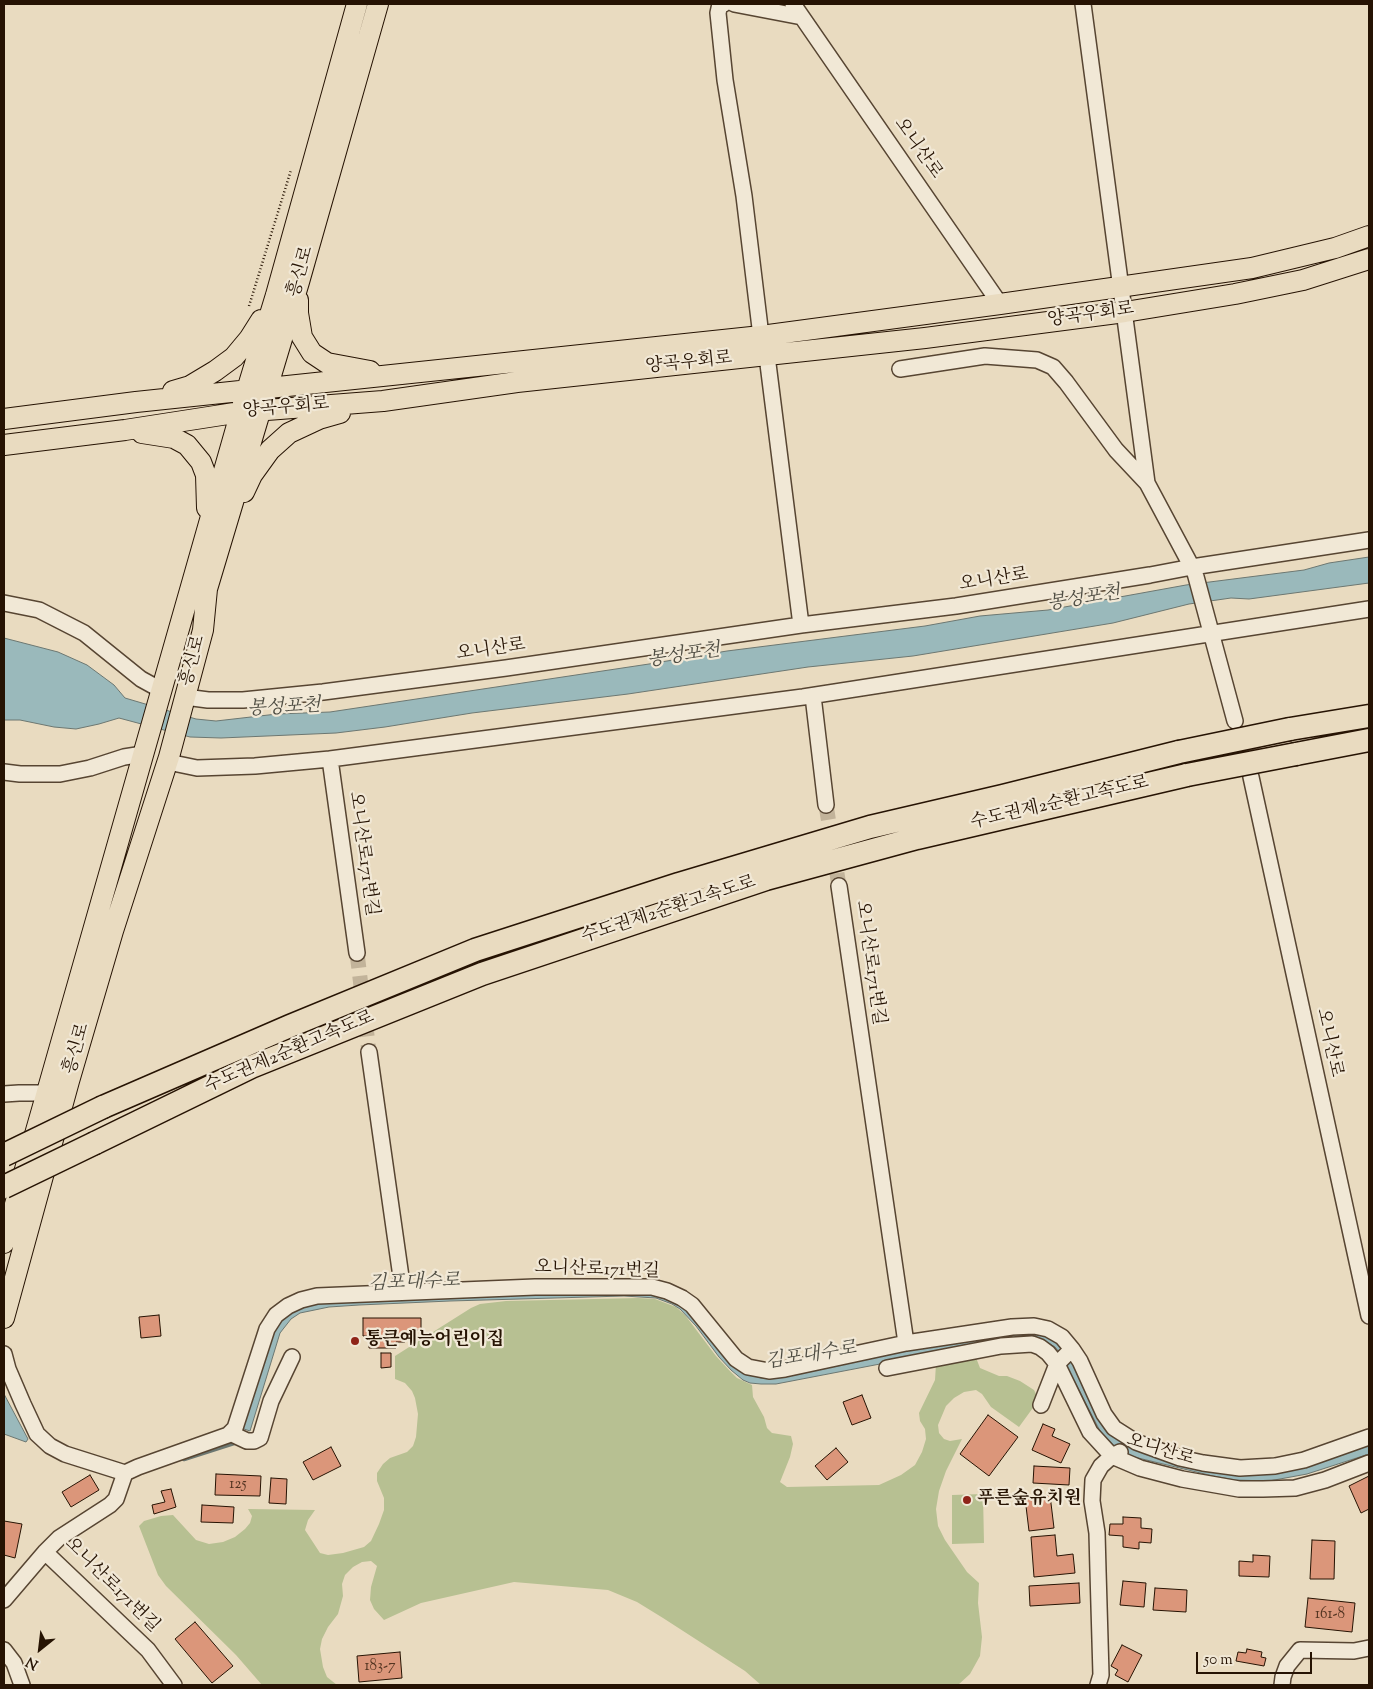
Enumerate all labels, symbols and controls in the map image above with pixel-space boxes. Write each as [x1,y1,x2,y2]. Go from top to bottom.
street label: 오니산로 [888,114,946,184]
street label: 흥신로 [284,244,320,300]
street label: 양곡우회로 [1046,299,1136,333]
street label: 양곡우회로 [645,349,733,379]
street label: 양곡우회로 [242,394,330,424]
street label: 오니산로 [958,565,1030,597]
water label: 봉성포천 [1046,583,1122,617]
street label: 흥신로 [177,633,211,689]
street label: 오니산로 [455,635,527,667]
water label: 봉성포천 [646,641,722,673]
water label: 봉성포천 [247,696,321,722]
street label: 수도권제2순환고속도로 [969,773,1151,835]
street label: 오니산로171번길 [343,790,381,918]
street label: 수도권제2순환고속도로 [579,873,759,949]
street label: 오니산로171번길 [850,899,888,1027]
street label: 수도권제2순환고속도로 [202,1007,378,1099]
street label: 오니산로 [1310,1007,1346,1079]
street label: 흥신로 [60,1021,96,1077]
street label: 오니산로171번길 [534,1258,660,1284]
water label: 김포대수로 [368,1271,460,1297]
place label: 통큰예능어린이집 [365,1330,504,1352]
marker: 통큰예능어린이집 [349,1335,361,1347]
water label: 김포대수로 [764,1339,858,1375]
street label: 오니산로 [1124,1431,1196,1471]
house number: 125 [229,1476,247,1494]
place label: 푸른숲유치원 [977,1489,1081,1511]
marker: 푸른숲유치원 [961,1494,973,1506]
street label: 오니산로171번길 [59,1534,163,1638]
house number: 161-8 [1315,1606,1345,1624]
north arrow [15,1624,65,1674]
scale bar [1198,1642,1314,1674]
text: 50 m [1204,1650,1233,1671]
text: N [23,1651,42,1674]
house number: 183-7 [364,1658,396,1676]

